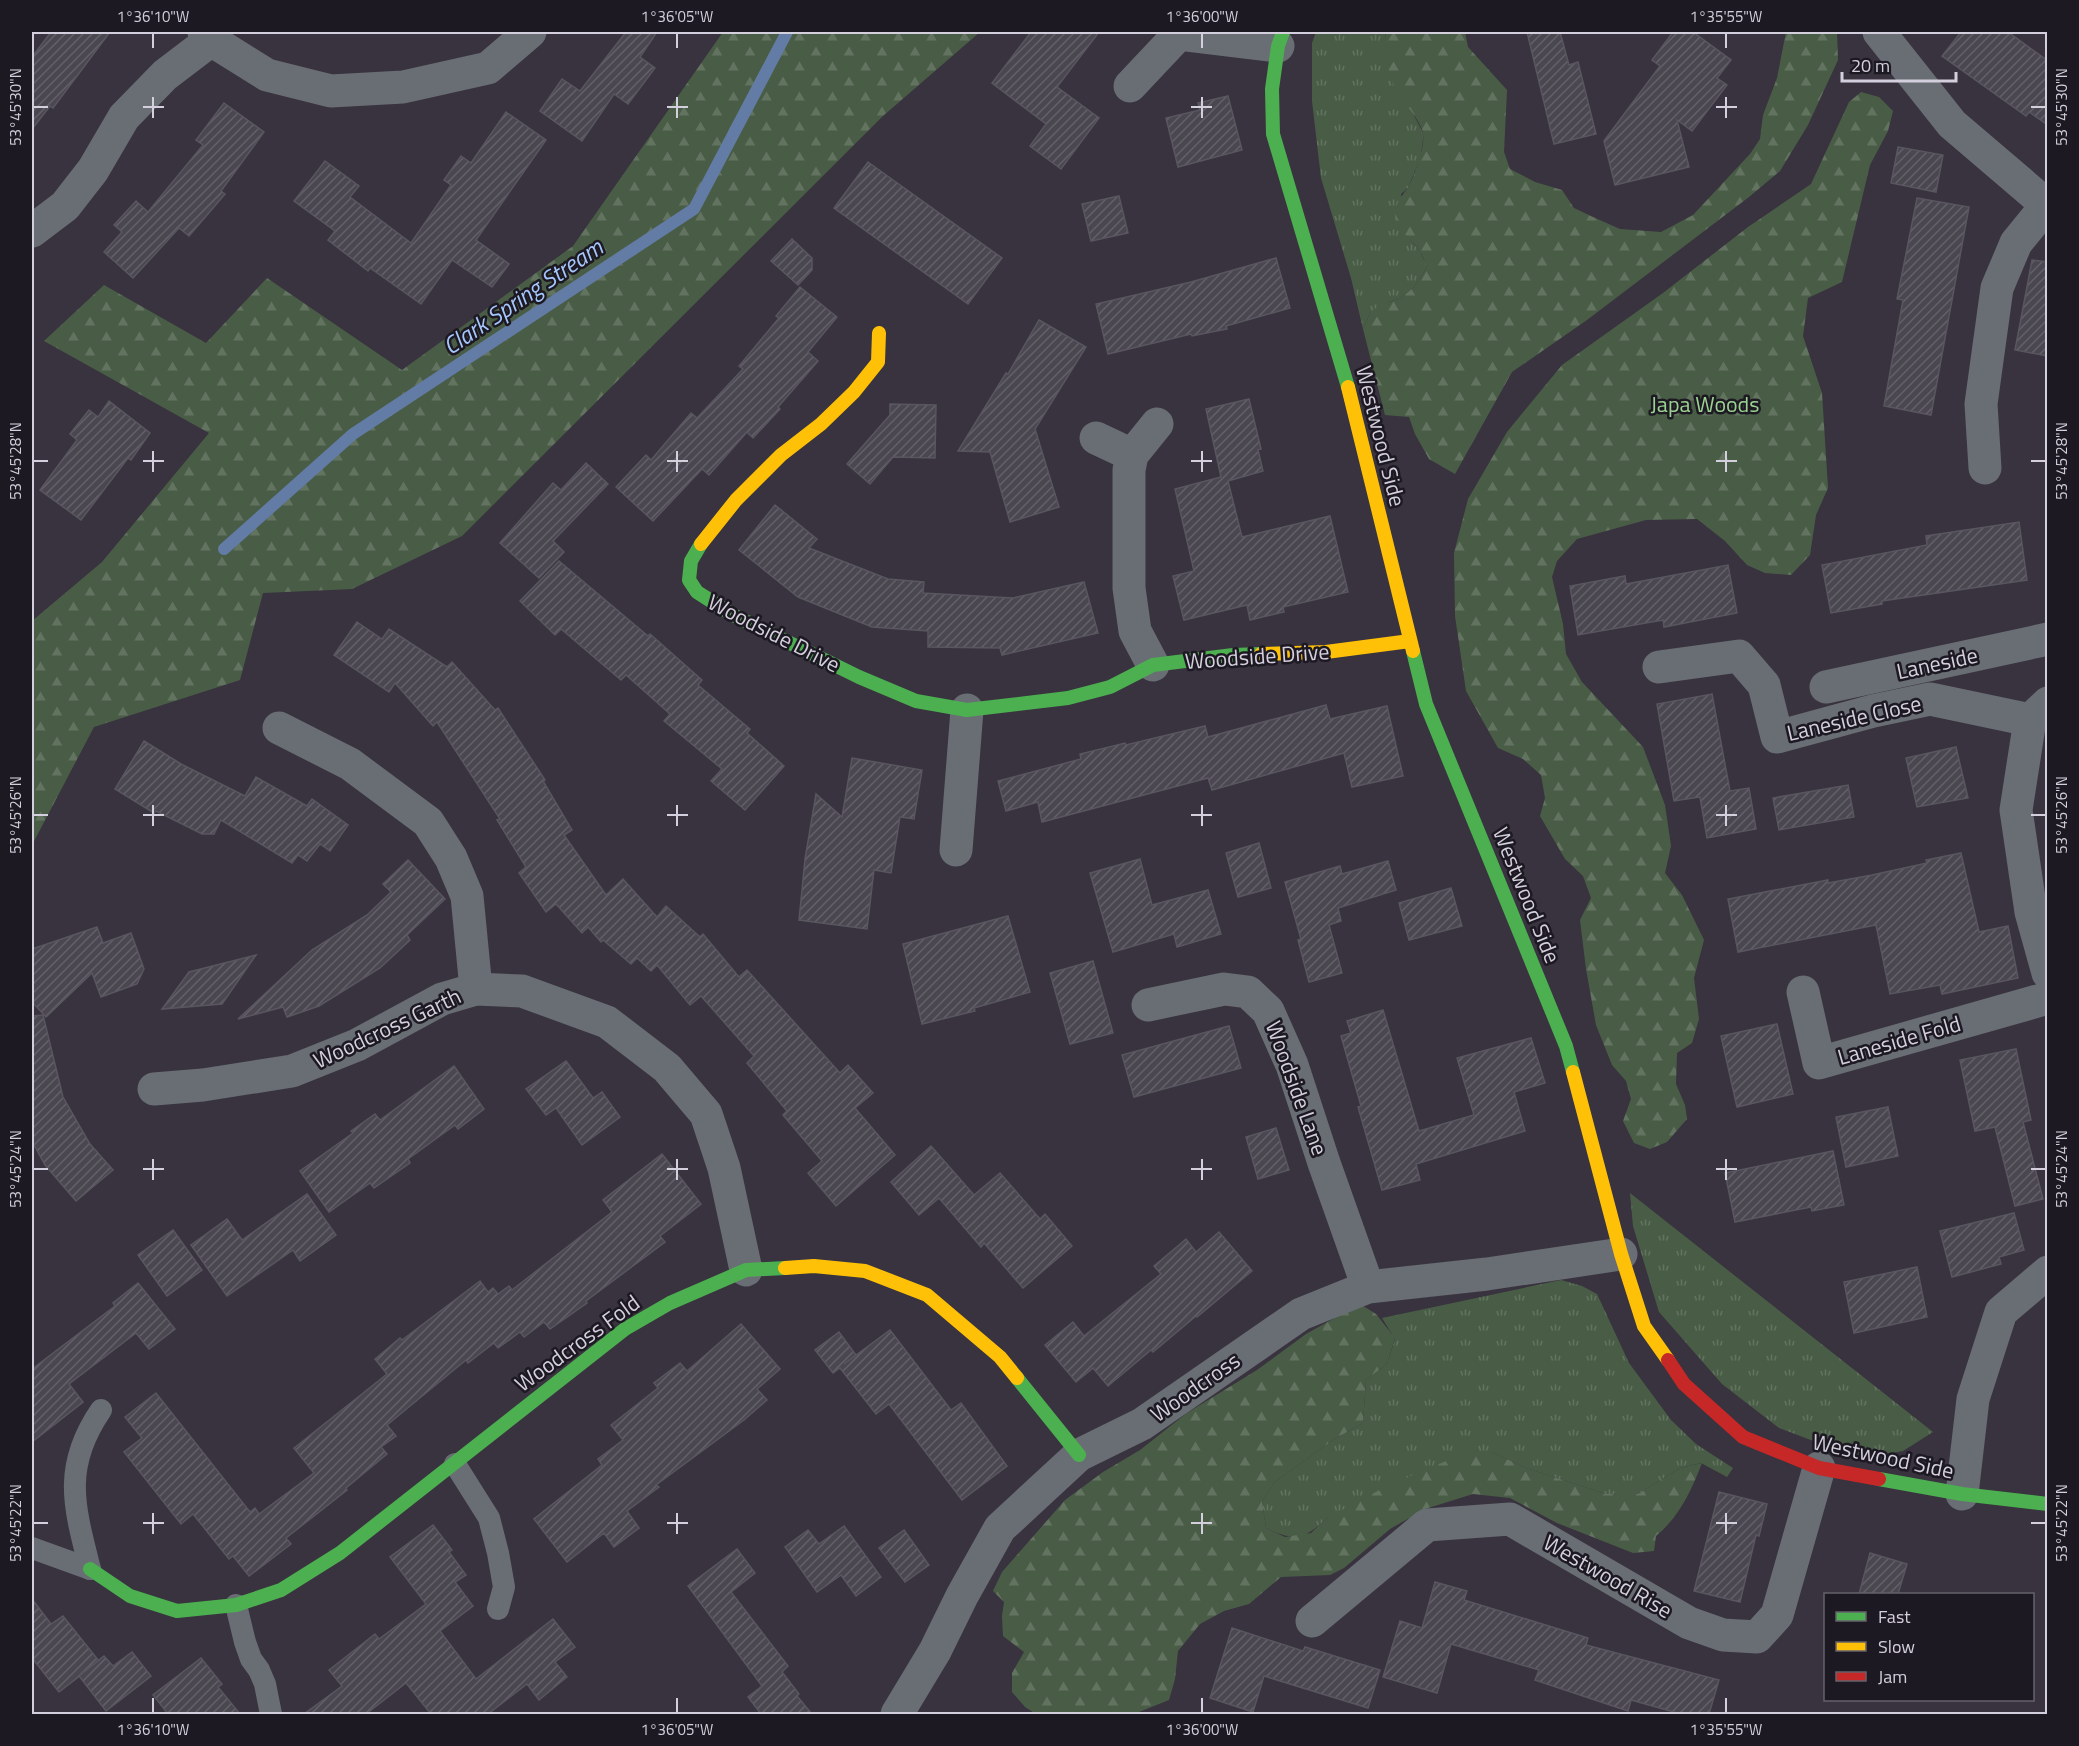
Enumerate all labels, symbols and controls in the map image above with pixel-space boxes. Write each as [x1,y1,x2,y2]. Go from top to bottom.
text: 1°36'10"W [117,5,189,28]
text: 1°36'05"W [641,5,713,28]
text: 1°36'00"W [1166,5,1238,28]
text: 1°35'55"W [1690,5,1762,28]
scale bar [1842,45,1956,83]
text: 20 m [1851,52,1890,79]
text: 53°45'30"N [4,68,27,146]
text: 53°45'30"N [2050,68,2073,146]
water label: Clark Spring Stream [435,228,611,363]
street label: Westwood Side [1347,362,1415,510]
park label: Japa Woods [1651,387,1760,421]
text: 53°45'28"N [4,422,27,500]
text: 53°45'28"N [2050,422,2073,500]
street label: Woodside Drive [702,585,846,681]
street label: Woodside Drive [1184,634,1330,678]
street label: Laneside [1893,638,1981,688]
street label: Laneside Close [1783,686,1925,750]
text: 53°45'26"N [4,776,27,854]
text: 53°45'26"N [2050,776,2073,854]
street label: Westwood Side [1484,822,1570,968]
street label: Woodcross Garth [308,979,466,1077]
street label: Laneside Fold [1833,1006,1965,1074]
street label: Woodside Lane [1257,1016,1337,1160]
text: 53°45'24"N [4,1130,27,1208]
text: 53°45'24"N [2050,1130,2073,1208]
street label: Woodcross Fold [507,1286,647,1400]
street label: Woodcross [1143,1344,1247,1430]
street label: Westwood Side [1809,1424,1957,1488]
text: 53°45'22"N [4,1484,27,1562]
text: 53°45'22"N [2050,1484,2073,1562]
street label: Westwood Rise [1537,1525,1679,1627]
legend [1824,1593,2034,1701]
text: Fast [1878,1603,1911,1630]
text: Slow [1878,1633,1915,1660]
text: Jam [1878,1663,1907,1690]
text: 1°36'10"W [117,1718,189,1741]
text: 1°36'05"W [641,1718,713,1741]
text: 1°36'00"W [1166,1718,1238,1741]
text: 1°35'55"W [1690,1718,1762,1741]

